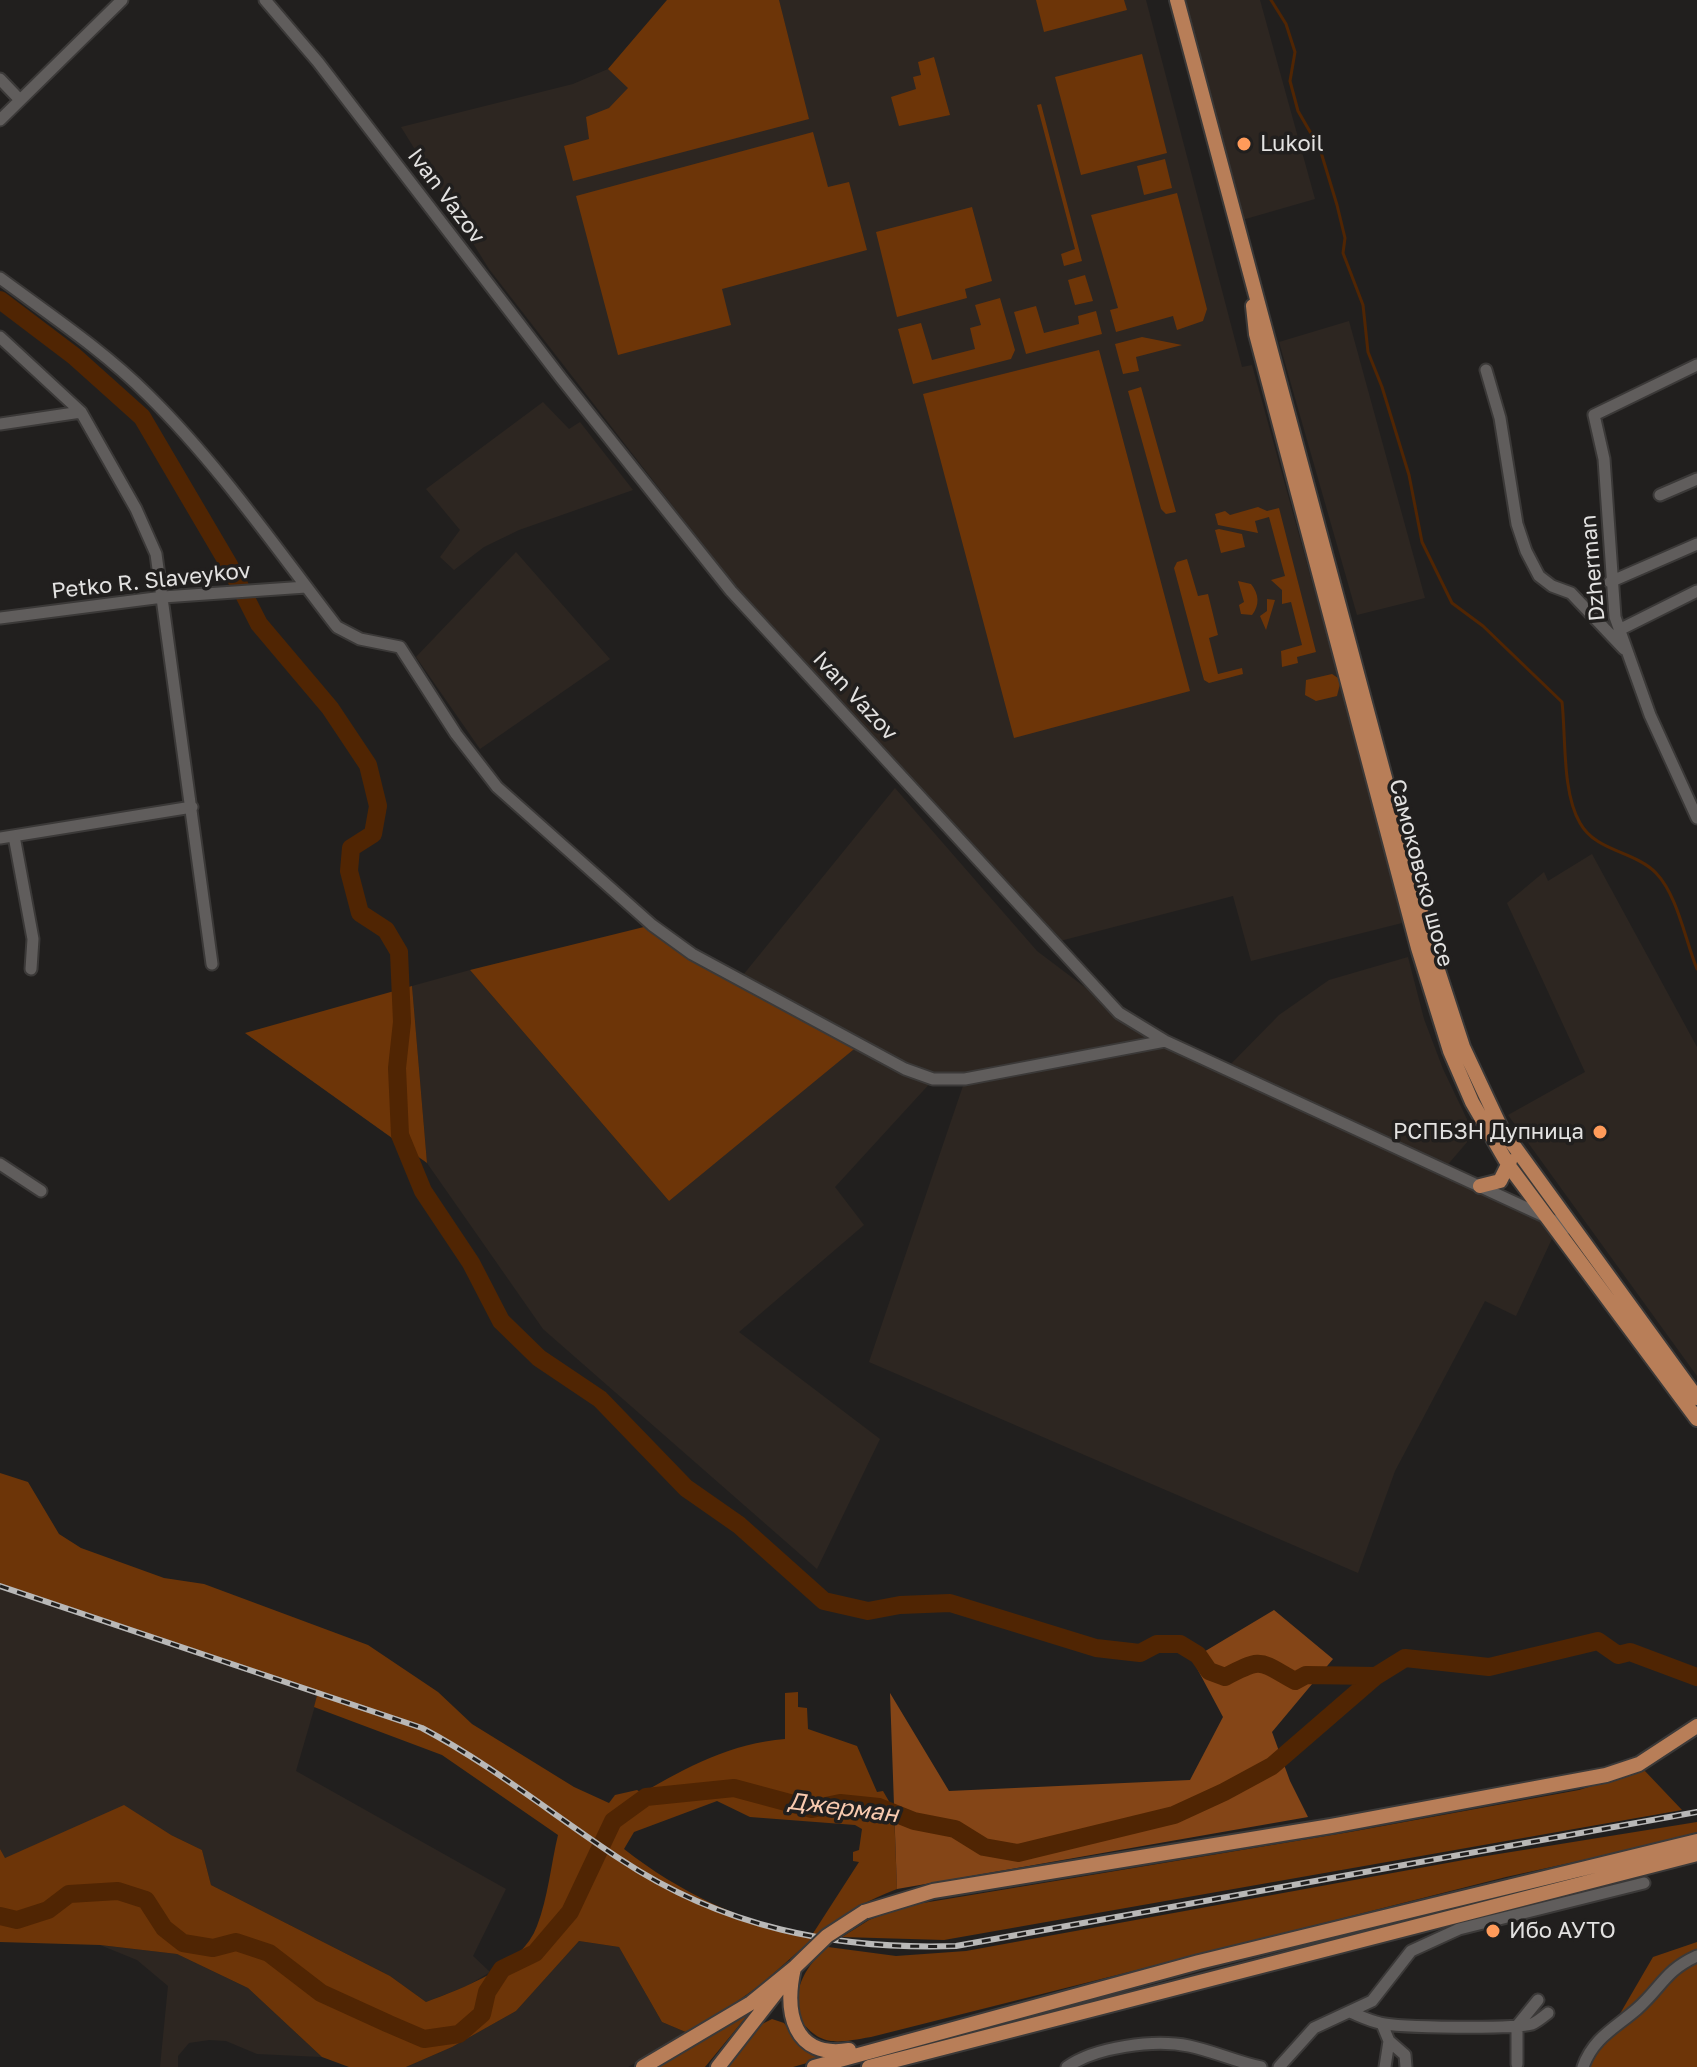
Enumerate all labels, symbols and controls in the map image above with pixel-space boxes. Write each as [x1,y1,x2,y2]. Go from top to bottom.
place label: Lukoil [1260,131,1324,157]
marker: Lukoil [1235,135,1253,153]
street label: Ivan Vazov [402,143,490,249]
street label: Dzherman [1575,514,1611,622]
street label: Petko R. Slaveykov [50,557,252,605]
street label: Ivan Vazov [807,646,903,746]
street label: Самоковско шосе [1383,776,1459,970]
place label: РСПБЗН Дупница [1393,1119,1584,1145]
marker: РСПБЗН Дупница [1591,1123,1609,1141]
water label: Джерман [786,1787,900,1829]
place label: Ибо АУТО [1509,1918,1616,1944]
marker: Ибо АУТО [1484,1922,1502,1940]

